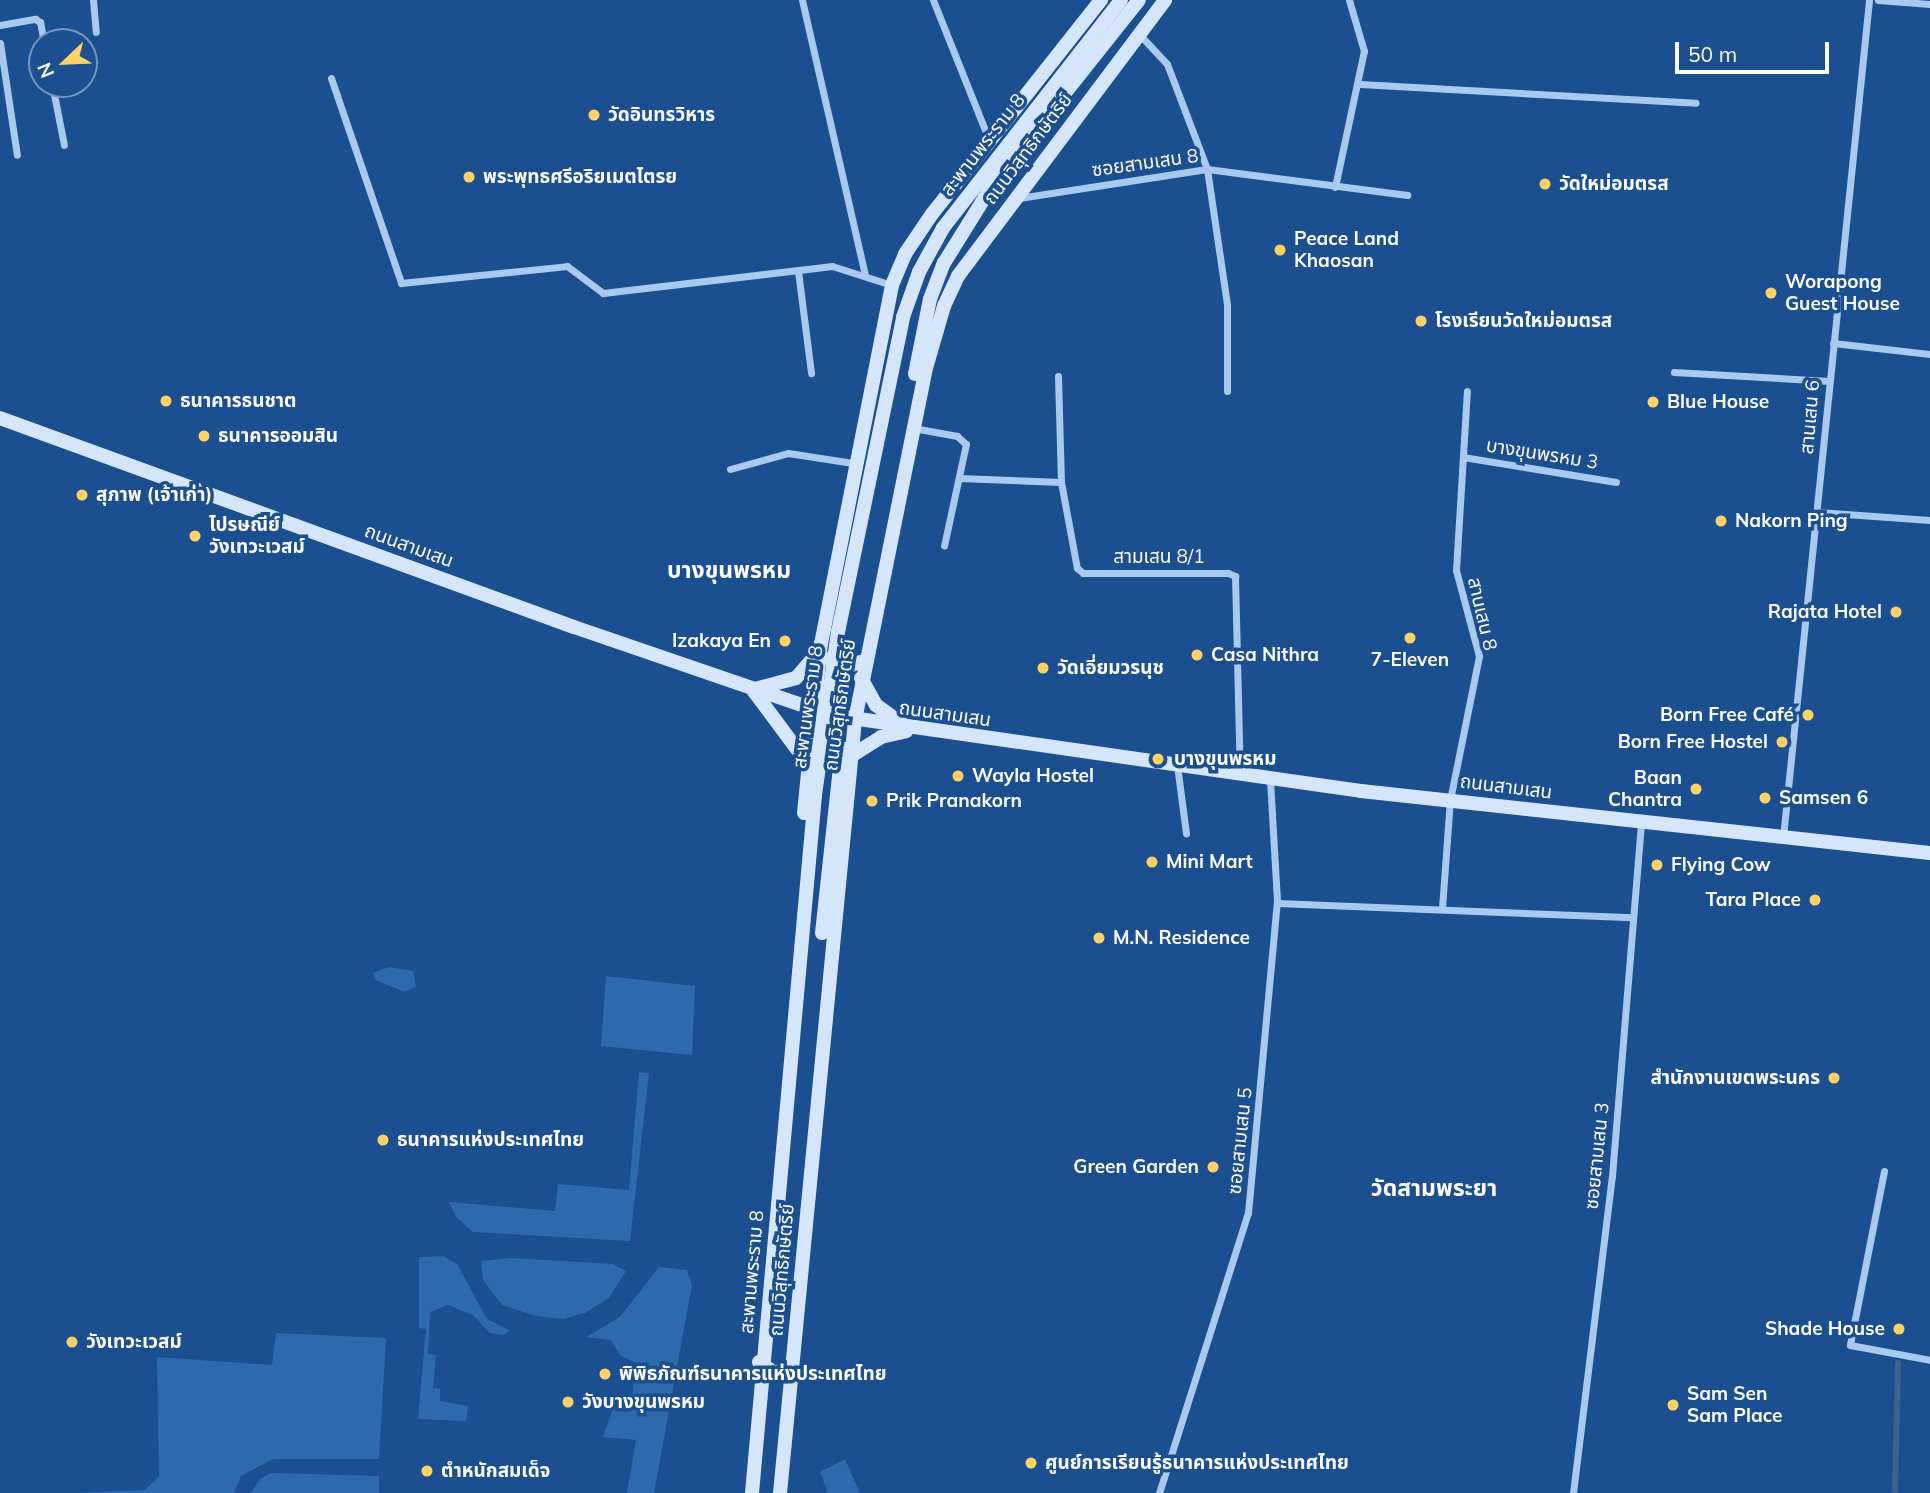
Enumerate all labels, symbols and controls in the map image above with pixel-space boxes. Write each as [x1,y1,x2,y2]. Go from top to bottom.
north arrow [28,28,98,98]
scale bar [1678,28,1832,72]
text: 50 m [1688,41,1737,67]
text: N [32,59,59,82]
street label: สะพานพระราม 8 [936,89,1030,201]
street label: ถนนวิสุทธิกษัตริย์ [979,89,1077,209]
place label: วัดอินทรวิหาร [608,104,715,126]
marker: วัดอินทรวิหาร [586,107,602,123]
street label: ซอยสามเสน 8 [1090,144,1200,182]
place label: พระพุทธศรีอริยเมตไตรย [483,166,677,188]
marker: พระพุทธศรีอริยเมตไตรย [461,169,477,185]
place label: วัดใหม่อมตรส [1559,173,1669,195]
marker: วัดใหม่อมตรส [1537,176,1553,192]
place label: Peace Land Khaosan [1294,228,1399,272]
marker: Peace Land Khaosan [1272,242,1288,258]
place label: Worapong Guest House [1785,271,1900,315]
marker: Worapong Guest House [1763,285,1779,301]
place label: โรงเรียนวัดใหม่อมตรส [1435,310,1612,332]
marker: โรงเรียนวัดใหม่อมตรส [1413,313,1429,329]
street label: สานเสน 6 [1795,379,1825,455]
place label: ธนาคารธนชาต [180,390,297,412]
place label: Blue House [1667,391,1769,413]
marker: ธนาคารธนชาต [158,393,174,409]
marker: Blue House [1645,394,1661,410]
place label: ธนาคารออมสิน [218,425,338,447]
marker: ธนาคารออมสิน [196,428,212,444]
street label: บางขุนพรหม 3 [1484,434,1600,474]
place label: สุภาพ (เจ้าเก่า) [96,484,212,506]
marker: สุภาพ (เจ้าเก่า) [74,487,90,503]
place label: Nakorn Ping [1735,510,1848,532]
marker: Nakorn Ping [1713,513,1729,529]
place label: ไปรษณีย์ วังเทวะเวสม์ [209,514,305,558]
street label: ถนนสามเสน [361,519,457,573]
marker: ไปรษณีย์ วังเทวะเวสม์ [187,528,203,544]
street label: สามเสน 8/1 [1113,546,1205,568]
district label: บางขุนพรหม [667,556,791,584]
street label: สานเสน 8 [1463,575,1501,653]
place label: Rajata Hotel [1768,601,1882,623]
marker: Rajata Hotel [1888,604,1904,620]
place label: Izakaya En [672,630,771,652]
marker: 7-Eleven [1402,630,1418,646]
marker: Izakaya En [777,633,793,649]
street label: ถนนวิสุทธิกษัตริย์ [819,638,861,772]
street label: สะพานพระราม 8 [788,644,828,770]
place label: Casa Nithra [1211,644,1319,666]
marker: Casa Nithra [1189,647,1205,663]
place label: 7-Eleven [1371,649,1449,671]
place label: วัดเอี่ยมวรนุช [1057,657,1164,679]
marker: วัดเอี่ยมวรนุช [1035,660,1051,676]
street label: ถนนสามเสน [897,696,993,732]
place label: Born Free Café [1660,704,1794,726]
marker: Born Free Café [1800,707,1816,723]
place label: Born Free Hostel [1618,731,1768,753]
marker: Born Free Hostel [1774,734,1790,750]
place label: บางขุนพรหม [1174,748,1276,770]
marker: บางขุนพรหม [1148,749,1168,769]
place label: Wayla Hostel [972,765,1094,787]
place label: Baan Chantra [1608,767,1682,811]
marker: Wayla Hostel [950,768,966,784]
street label: ถนนสามเสน [1459,770,1553,804]
marker: Baan Chantra [1688,781,1704,797]
place label: Samsen 6 [1779,787,1868,809]
place label: Prik Pranakorn [886,790,1022,812]
marker: Samsen 6 [1757,790,1773,806]
marker: Prik Pranakorn [864,793,880,809]
place label: Mini Mart [1166,851,1253,873]
marker: Mini Mart [1144,854,1160,870]
place label: Flying Cow [1671,854,1771,876]
marker: Flying Cow [1649,857,1665,873]
place label: Tara Place [1705,889,1801,911]
marker: Tara Place [1807,892,1823,908]
place label: M.N. Residence [1113,927,1250,949]
marker: M.N. Residence [1091,930,1107,946]
place label: สำนักงานเขตพระนคร [1650,1067,1820,1089]
marker: สำนักงานเขตพระนคร [1826,1070,1842,1086]
street label: ซอยสามเสน 5 [1223,1086,1257,1196]
street label: ซอยสามเสน 3 [1580,1101,1614,1211]
place label: ธนาคารแห่งประเทศไทย [397,1129,584,1151]
marker: ธนาคารแห่งประเทศไทย [375,1132,391,1148]
place label: Green Garden [1073,1156,1199,1178]
marker: Green Garden [1205,1159,1221,1175]
district label: วัดสามพระยา [1371,1174,1497,1202]
street label: ถนนวิสุทธิกษัตริย์ [765,1203,799,1337]
street label: สะพานพระราม 8 [735,1209,769,1335]
place label: Shade House [1765,1318,1885,1340]
marker: Shade House [1891,1321,1907,1337]
place label: วังเทวะเวสม์ [86,1331,182,1353]
marker: วังเทวะเวสม์ [64,1334,80,1350]
place label: พิพิธภัณฑ์ธนาคารแห่งประเทศไทย [619,1363,887,1385]
marker: พิพิธภัณฑ์ธนาคารแห่งประเทศไทย [597,1366,613,1382]
place label: Sam Sen Sam Place [1687,1383,1783,1427]
place label: วังบางขุนพรหม [582,1391,705,1413]
marker: วังบางขุนพรหม [560,1394,576,1410]
marker: Sam Sen Sam Place [1665,1397,1681,1413]
place label: ศูนย์การเรียนรู้ธนาคารแห่งประเทศไทย [1045,1452,1349,1474]
marker: ศูนย์การเรียนรู้ธนาคารแห่งประเทศไทย [1023,1455,1039,1471]
place label: ตำหนักสมเด็จ [441,1460,550,1482]
marker: ตำหนักสมเด็จ [419,1463,435,1479]

